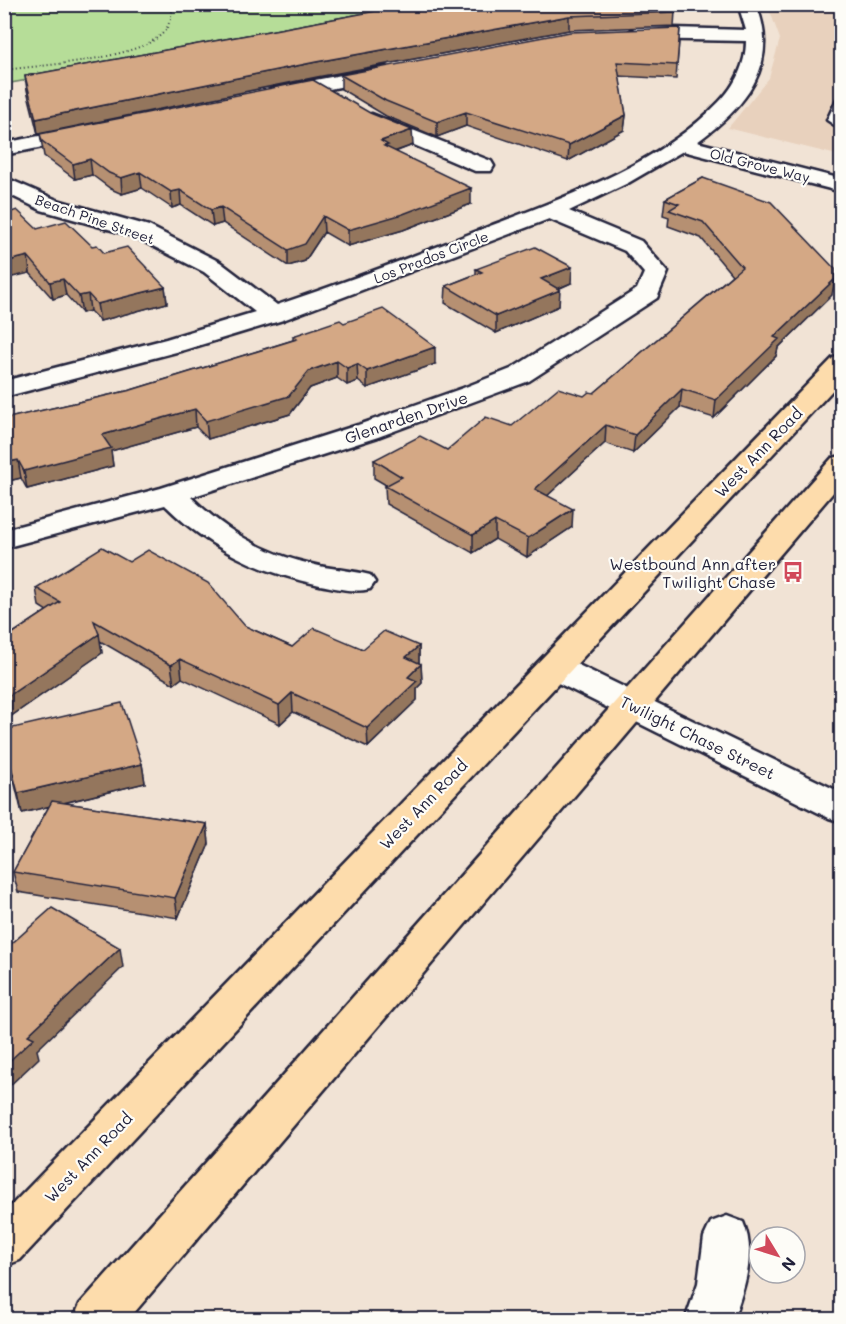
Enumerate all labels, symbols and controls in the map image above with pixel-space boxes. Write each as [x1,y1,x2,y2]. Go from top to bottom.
street label: Old Grove Way [708,143,812,187]
street label: Beach Pine Street [33,190,157,248]
street label: Los Prados Circle [371,226,491,288]
street label: Glenarden Drive [342,386,470,448]
street label: West Ann Road [710,402,806,502]
place label: Westbound Ann after Twilight Chase [610,553,776,592]
bus stop icon: Westbound Ann after Twilight Chase [781,560,805,584]
street label: Twilight Chase Street [617,690,779,784]
street label: West Ann Road [375,754,471,854]
street label: West Ann Road [40,1107,136,1207]
north arrow [747,1225,807,1285]
text: N [777,1253,801,1276]

